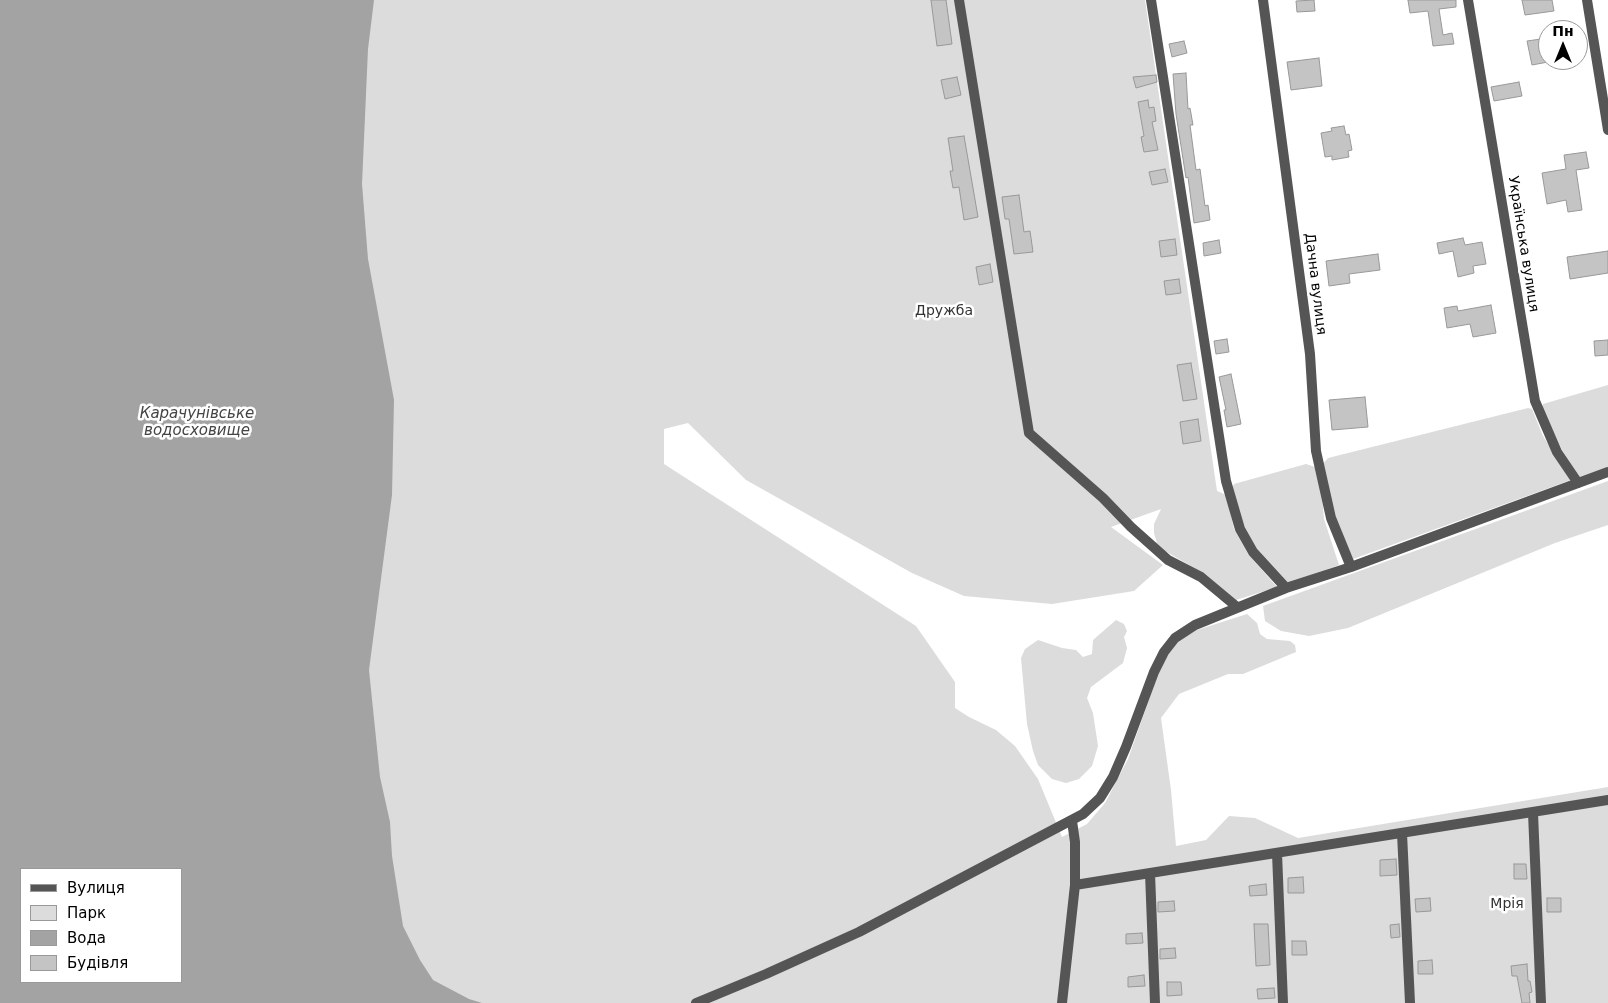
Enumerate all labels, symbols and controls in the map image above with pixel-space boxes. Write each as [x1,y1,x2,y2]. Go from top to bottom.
north arrow [1538,20,1588,70]
text: Пн [1552,23,1574,39]
street label: Українська вулиця [1504,175,1542,313]
street label: Дачна вулиця [1300,232,1330,336]
park label: Дружба [915,303,973,319]
water label: Карачунівське водосховище [140,405,254,440]
legend [20,868,182,983]
text: Вулиця [67,879,125,897]
park label: Мрія [1490,896,1524,912]
text: Парк [67,904,106,922]
text: Вода [67,929,106,947]
text: Будівля [67,954,128,972]

